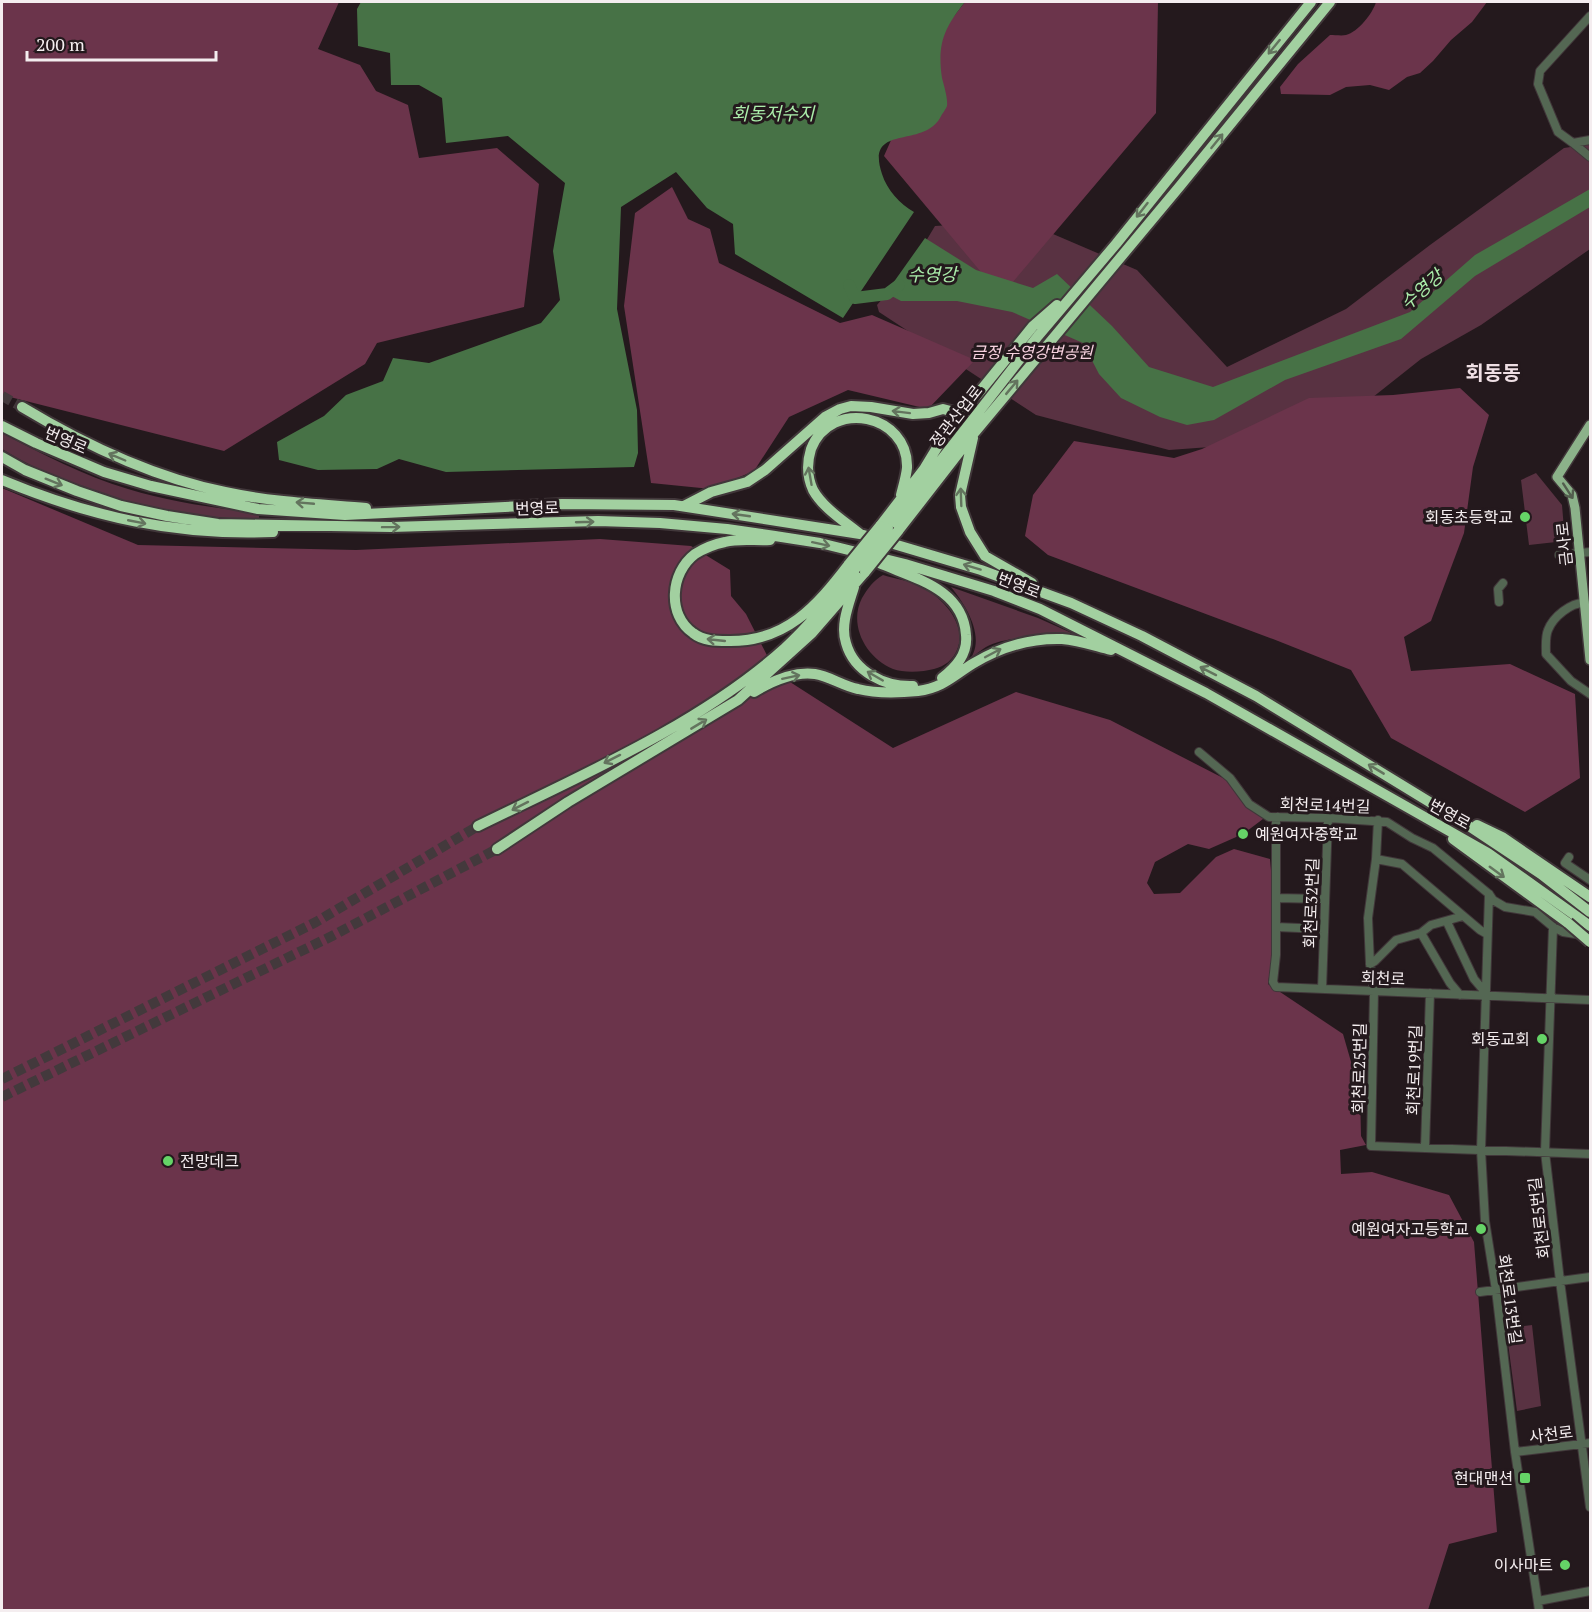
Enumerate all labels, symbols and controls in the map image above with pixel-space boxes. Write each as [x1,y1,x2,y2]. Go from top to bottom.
scale bar [27,24,216,62]
text: 200 m [36,32,85,56]
one-way arrow [1267,39,1280,55]
water label: 회동저수지 [732,101,816,125]
one-way arrow [1211,133,1224,149]
one-way arrow [1136,202,1149,218]
water label: 수영강 [907,262,959,286]
water label: 수영강 [1395,262,1450,315]
park label: 금정 수영강변공원 [971,341,1094,363]
district label: 회동동 [1465,359,1521,386]
one-way arrow [1006,379,1019,395]
street label: 정관산업로 [925,380,987,452]
one-way arrow [892,406,912,417]
street label: 번영로 [41,421,91,459]
one-way arrow [108,451,126,462]
one-way arrow [804,466,815,486]
one-way arrow [45,477,63,488]
one-way arrow [1561,483,1574,500]
one-way arrow [955,488,967,507]
street label: 번영로 [515,496,560,520]
one-way arrow [296,497,316,508]
place label: 회동초등학교 [1425,506,1513,528]
one-way arrow [732,509,751,520]
marker: 회동초등학교 [1518,510,1532,524]
one-way arrow [575,516,595,527]
one-way arrow [127,517,147,528]
one-way arrow [380,521,400,533]
street label: 금사로 [1551,521,1577,567]
one-way arrow [811,539,830,550]
one-way arrow [963,561,982,572]
street label: 번영로 [994,567,1044,603]
one-way arrow [706,634,726,645]
one-way arrow [984,647,1002,658]
one-way arrow [1199,664,1217,676]
one-way arrow [867,670,884,682]
one-way arrow [780,671,800,682]
one-way arrow [690,718,707,730]
one-way arrow [604,754,622,765]
one-way arrow [1368,763,1385,775]
street label: 회천로14번길 [1279,792,1371,818]
street label: 번영로 [1425,794,1475,834]
one-way arrow [511,800,529,812]
place label: 예원여자중학교 [1255,823,1358,845]
marker: 예원여자중학교 [1236,827,1250,841]
street label: 회천로32번길 [1298,857,1324,949]
one-way arrow [1489,866,1505,878]
street label: 회천로 [1361,966,1406,990]
street label: 회천로25번길 [1347,1022,1371,1114]
street label: 회천로19번길 [1401,1024,1427,1116]
place label: 회동교회 [1471,1028,1530,1050]
marker: 회동교회 [1535,1032,1549,1046]
place label: 전망데크 [180,1150,239,1172]
marker: 전망데크 [161,1154,175,1168]
street label: 회천로5번길 [1523,1176,1555,1260]
place label: 예원여자고등학교 [1351,1218,1469,1240]
marker: 예원여자고등학교 [1474,1222,1488,1236]
street label: 회천로13번길 [1493,1253,1527,1345]
street label: 사천로 [1528,1420,1575,1448]
place label: 현대맨션 [1454,1467,1513,1489]
marker: 현대맨션 [1518,1471,1532,1485]
place label: 이사마트 [1494,1554,1553,1576]
marker: 이사마트 [1558,1558,1572,1572]

